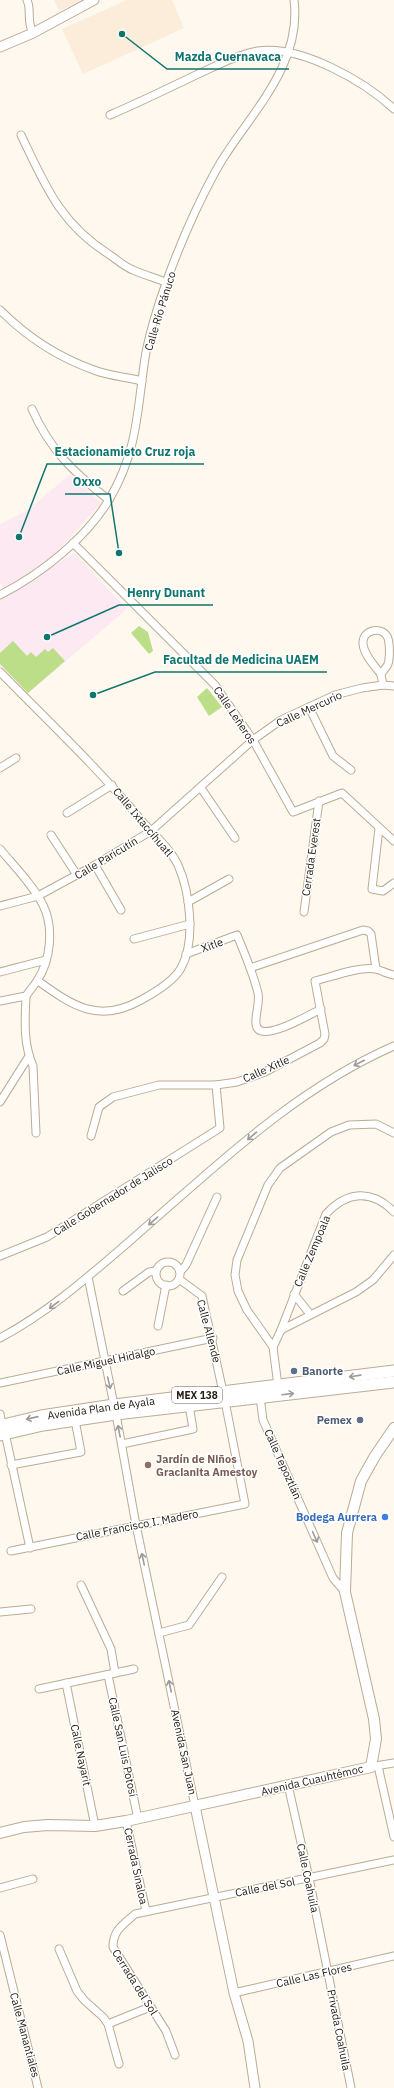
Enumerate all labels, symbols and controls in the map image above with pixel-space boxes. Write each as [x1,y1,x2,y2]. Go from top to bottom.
callout: Mazda Cuernavaca [167,45,289,69]
text: Mazda Cuernavaca [175,49,281,64]
street label: Calle Río Pánuco [141,270,179,352]
callout: Estacionamieto Cruz roja [47,440,204,464]
text: Estacionamieto Cruz roja [55,444,196,459]
callout: Oxxo [65,470,110,494]
text: Oxxo [73,474,102,489]
callout: Henry Dunant [119,581,213,605]
text: Henry Dunant [127,585,205,600]
callout: Facultad de Medicina UAEM [155,648,327,672]
text: Facultad de Medicina UAEM [163,652,319,667]
street label: Calle Leñeros [211,684,259,746]
street label: Calle Mercurio [274,688,344,730]
street label: Calle Ixtaccíhuatl [110,785,176,859]
street label: Cerrada Everest [299,817,323,897]
street label: Calle Paricutín [72,834,140,882]
street label: Xitle [199,935,225,955]
street label: Calle Xitle [240,1053,292,1085]
one-way arrow [353,1060,365,1068]
one-way arrow [246,1132,257,1141]
street label: Calle Gobernador de Jalisco [51,1153,175,1239]
street label: Calle Zempoala [291,1213,333,1289]
one-way arrow [148,1216,158,1225]
street label: Calle Allende [194,1298,224,1364]
one-way arrow [48,1301,59,1309]
street label: Calle Miguel Hidalgo [56,1344,156,1378]
place label: Banorte [302,1364,343,1378]
marker: Banorte [289,1366,299,1376]
one-way arrow [349,1372,362,1380]
one-way arrow [106,1376,113,1389]
road number: MEX 138 [172,1387,222,1403]
one-way arrow [281,1390,294,1398]
street label: Avenida Plan de Ayala [46,1394,156,1422]
place label: Pemex [317,1413,352,1427]
one-way arrow [26,1415,39,1423]
marker: Pemex [355,1415,365,1425]
one-way arrow [115,1425,123,1438]
street label: Calle Tepoztlán [261,1427,305,1501]
place label: Jardín de Niños Gracianita Amestoy [156,1452,258,1479]
marker: Jardín de Niños Gracianita Amestoy [143,1460,153,1470]
street label: Calle Francisco I. Madero [75,1506,199,1544]
place label: Bodega Aurrera [296,1510,377,1524]
marker: Bodega Aurrera [380,1512,390,1522]
one-way arrow [312,1531,319,1543]
one-way arrow [139,1553,147,1566]
one-way arrow [166,1680,174,1693]
street label: Calle San Luis Potosí [106,1696,140,1798]
street label: Avenida San Juan [168,1708,200,1796]
street label: Calle Nayarit [68,1723,94,1787]
street label: Avenida Cuauhtémoc [259,1761,365,1799]
street label: Cerrada Sinaloa [121,1826,151,1906]
street label: Calle Coahuila [294,1842,322,1914]
street label: Calle del Sol [234,1874,296,1900]
street label: Cerrada del Sol [109,1946,161,2018]
street label: Calle Las Flores [275,1959,353,1991]
street label: Privada Coahuila [324,1988,354,2072]
street label: Calle Manantiales [7,1991,43,2079]

